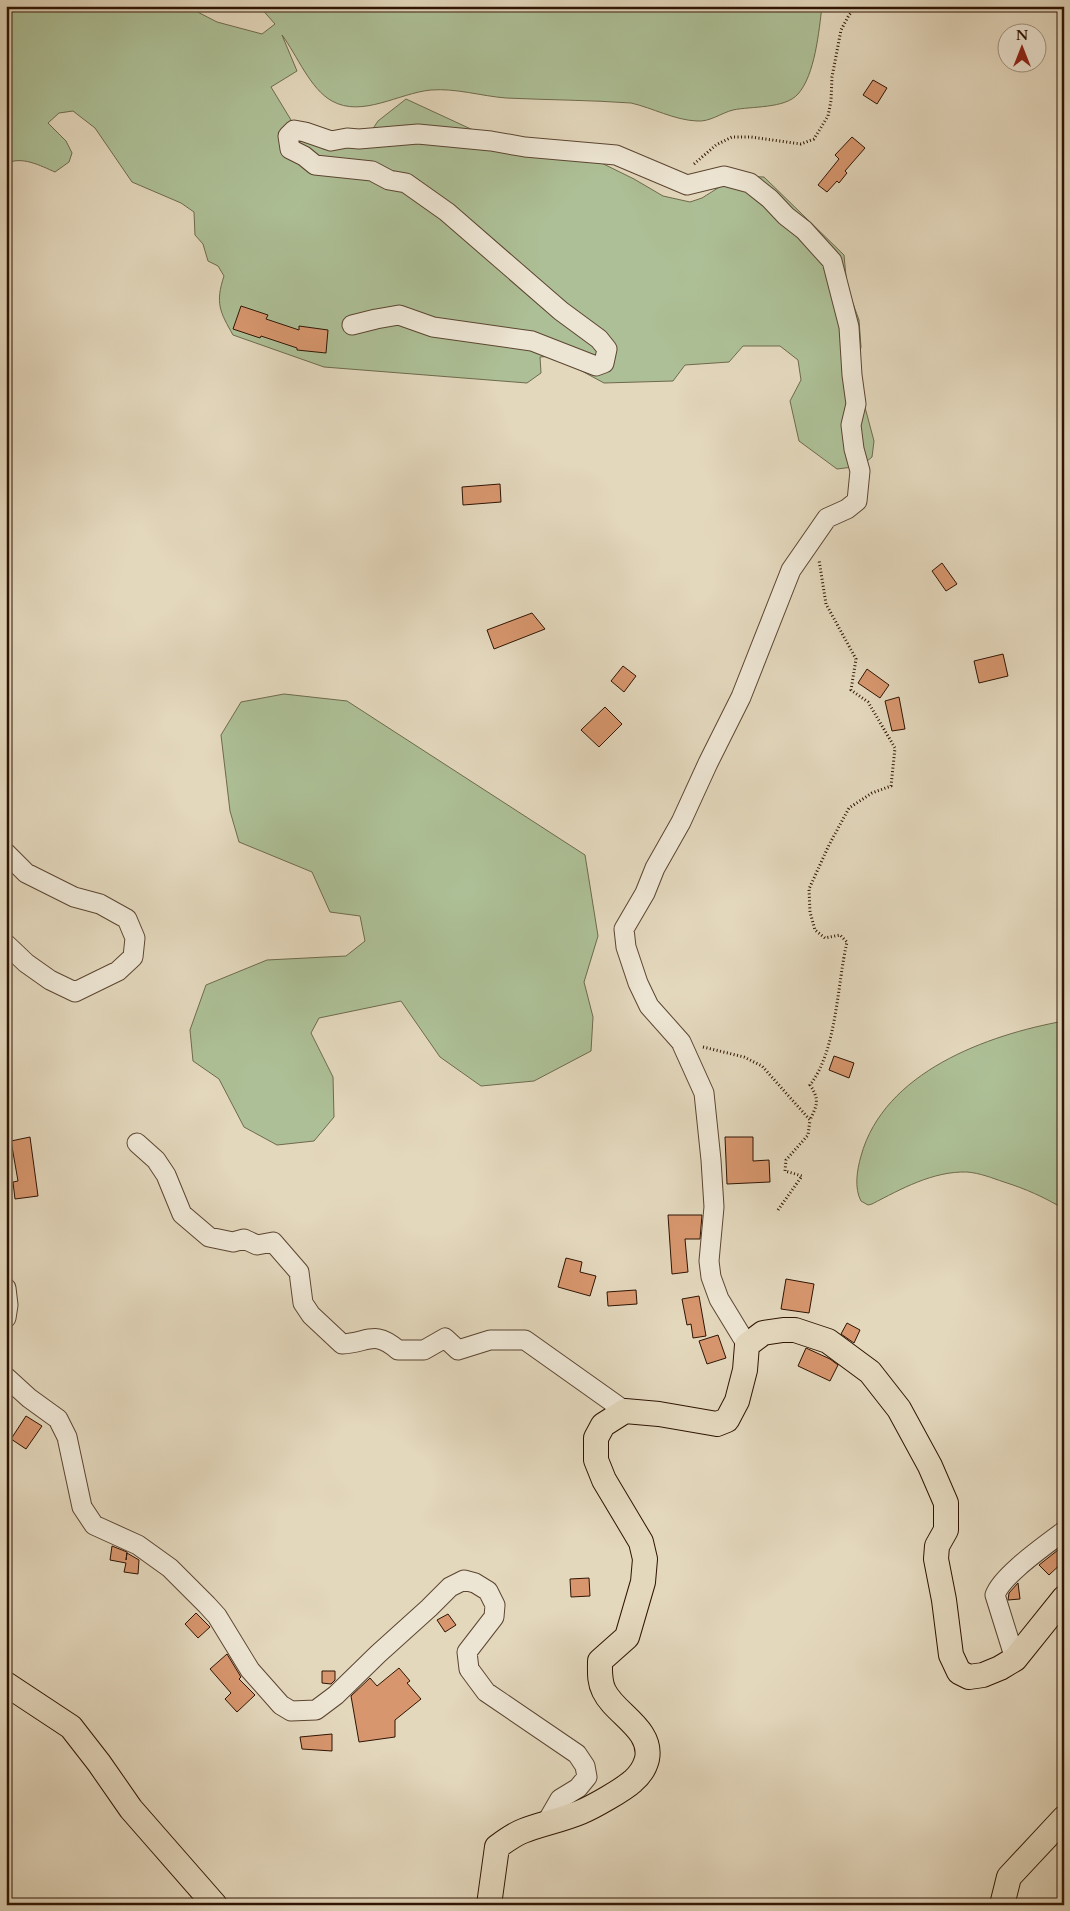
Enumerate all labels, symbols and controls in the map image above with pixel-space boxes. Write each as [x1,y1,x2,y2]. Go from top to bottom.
north arrow [998,22,1048,72]
text: N [1016,26,1028,45]

